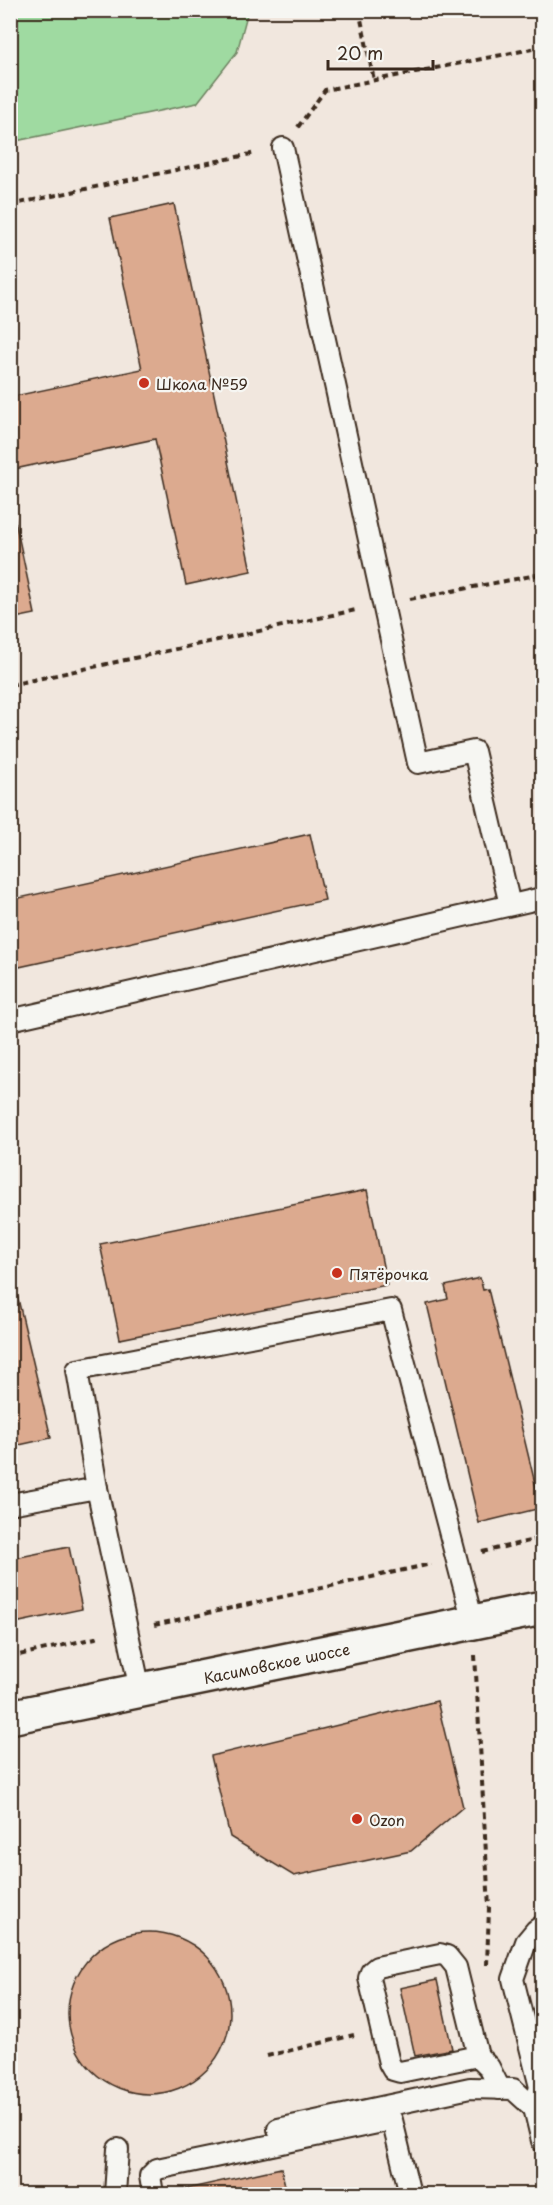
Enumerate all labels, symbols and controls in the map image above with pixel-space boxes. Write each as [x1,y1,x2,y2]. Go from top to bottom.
scale bar [328,33,433,71]
text: 20 m [337,39,383,66]
place label: Школа №59 [156,372,248,395]
marker: Школа №59 [137,376,151,390]
place label: Пятёрочка [349,1262,429,1285]
marker: Пятёрочка [330,1266,344,1280]
street label: Касимовское шоссе [201,1636,352,1689]
place label: Ozon [369,1808,405,1831]
marker: Ozon [350,1812,364,1826]

